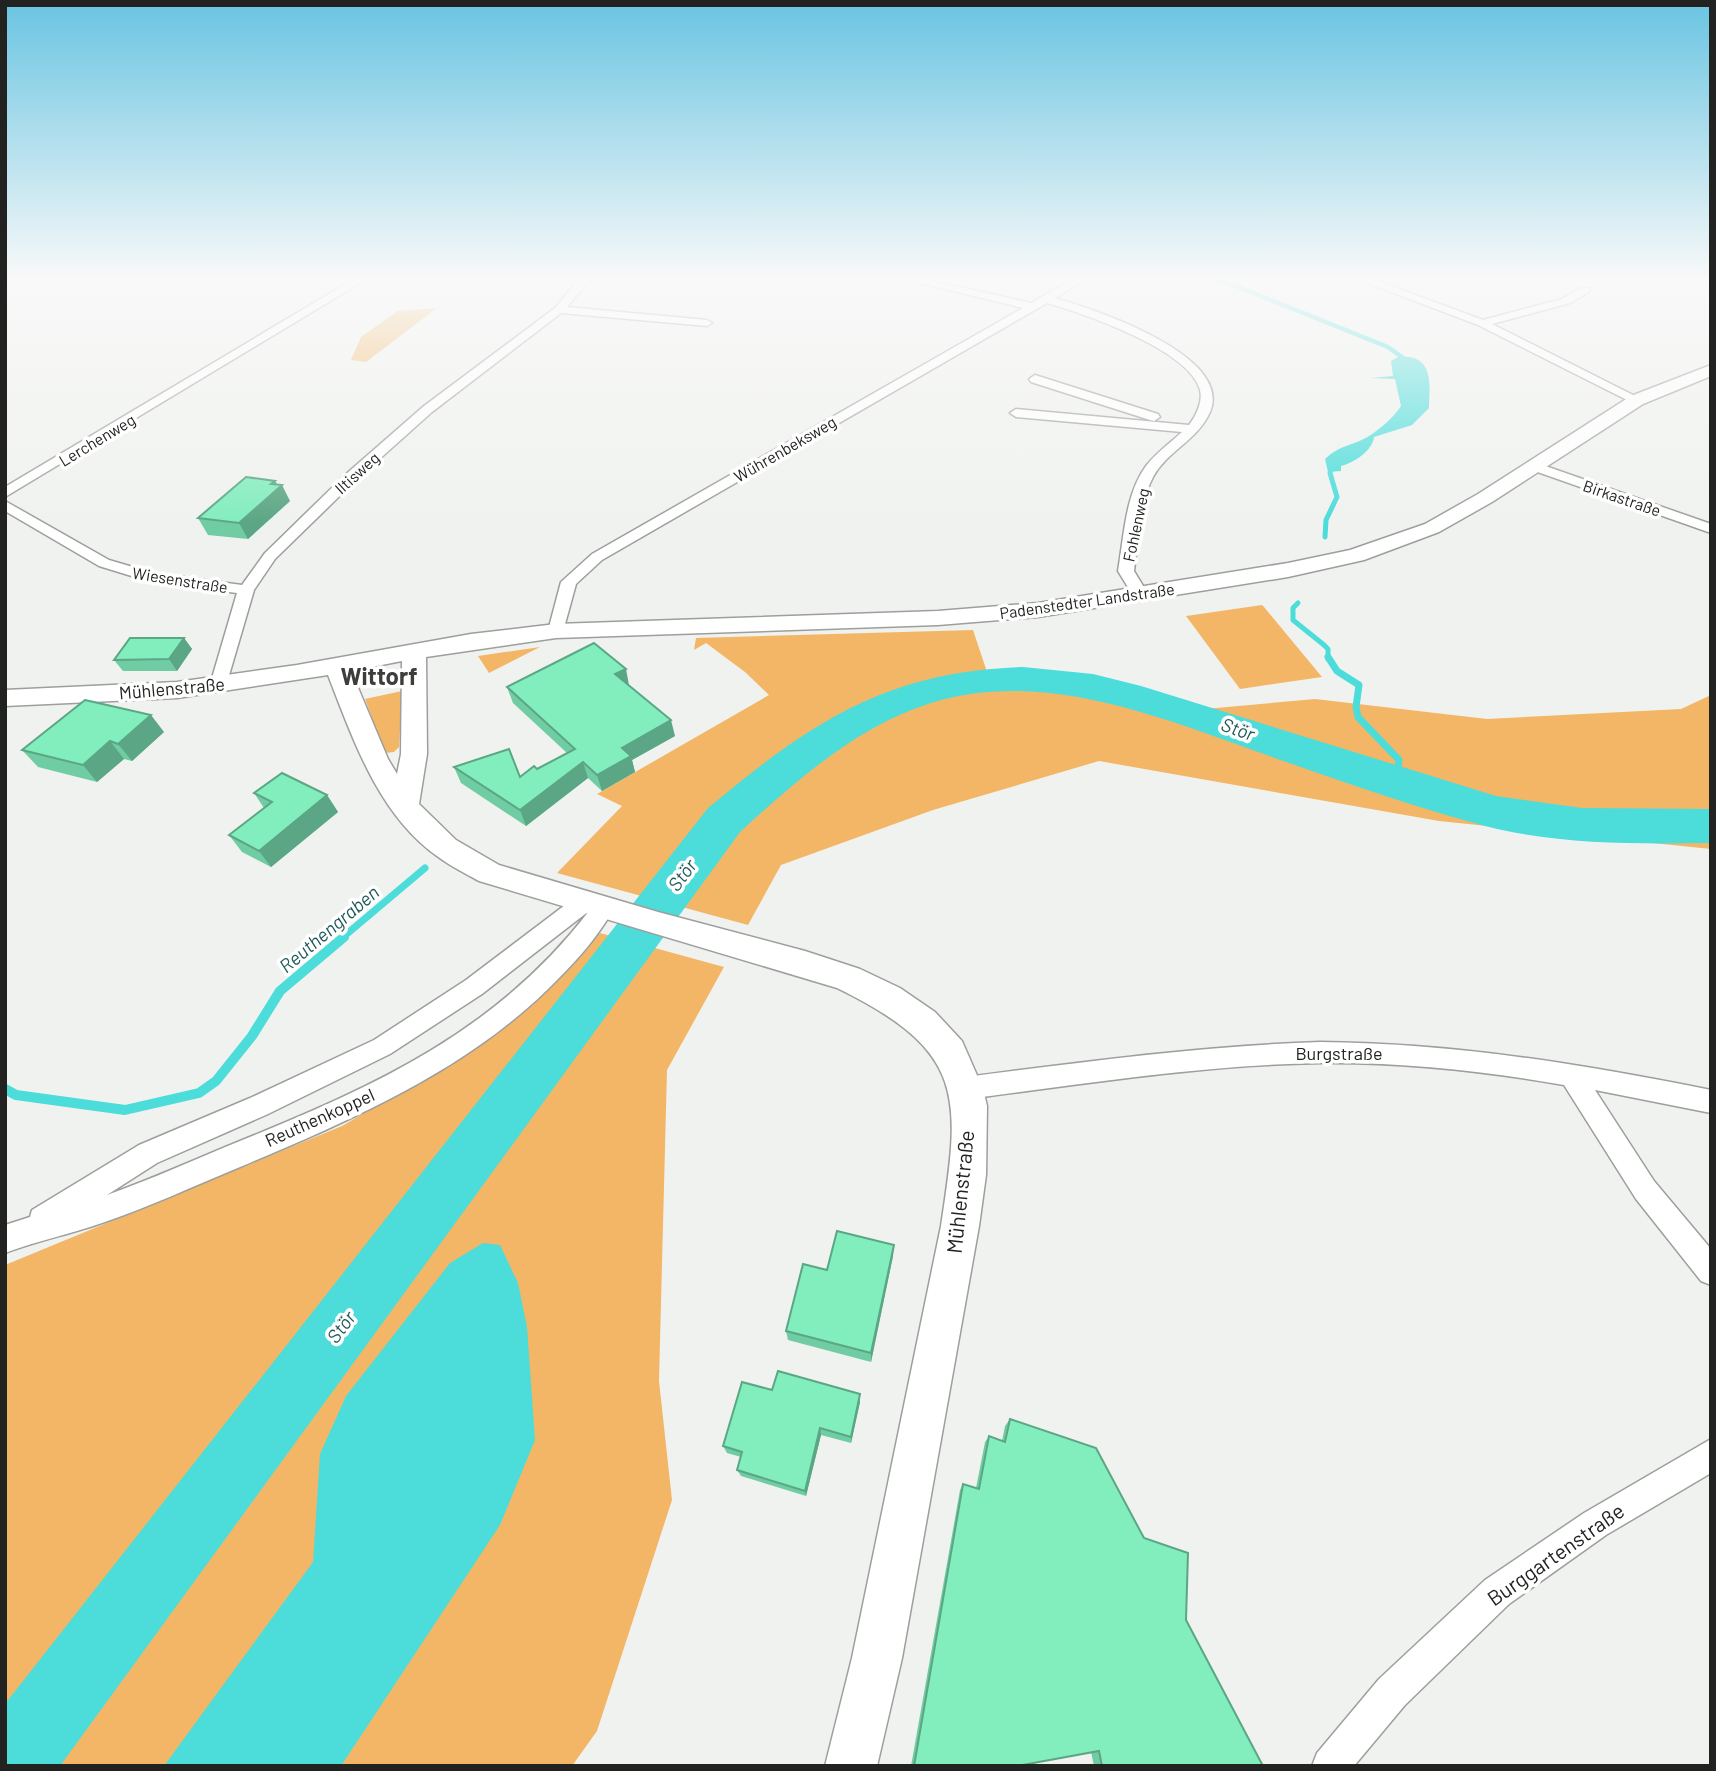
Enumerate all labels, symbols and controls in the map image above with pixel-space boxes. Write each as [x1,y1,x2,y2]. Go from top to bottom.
street label: Lerchenweg [55,409,138,470]
street label: Wührenbeksweg [730,412,839,485]
street label: Iltisweg [331,448,383,498]
street label: Birkastraße [1581,475,1664,520]
street label: Fohlenweg [1118,486,1153,563]
street label: Wiesenstraße [131,563,229,596]
street label: Padenstedter Landstraße [998,579,1176,622]
district label: Wittorf [340,661,418,690]
street label: Mühlenstraße [118,672,226,704]
water label: Stör [1218,712,1259,745]
water label: Stör [662,853,702,895]
water label: Reuthengraben [274,880,383,977]
street label: Burgstraße [1295,1042,1383,1064]
street label: Reuthenkoppel [261,1083,378,1151]
street label: Mühlenstraße [941,1129,978,1255]
water label: Stör [321,1305,361,1347]
street label: Burggartenstraße [1482,1497,1628,1610]

